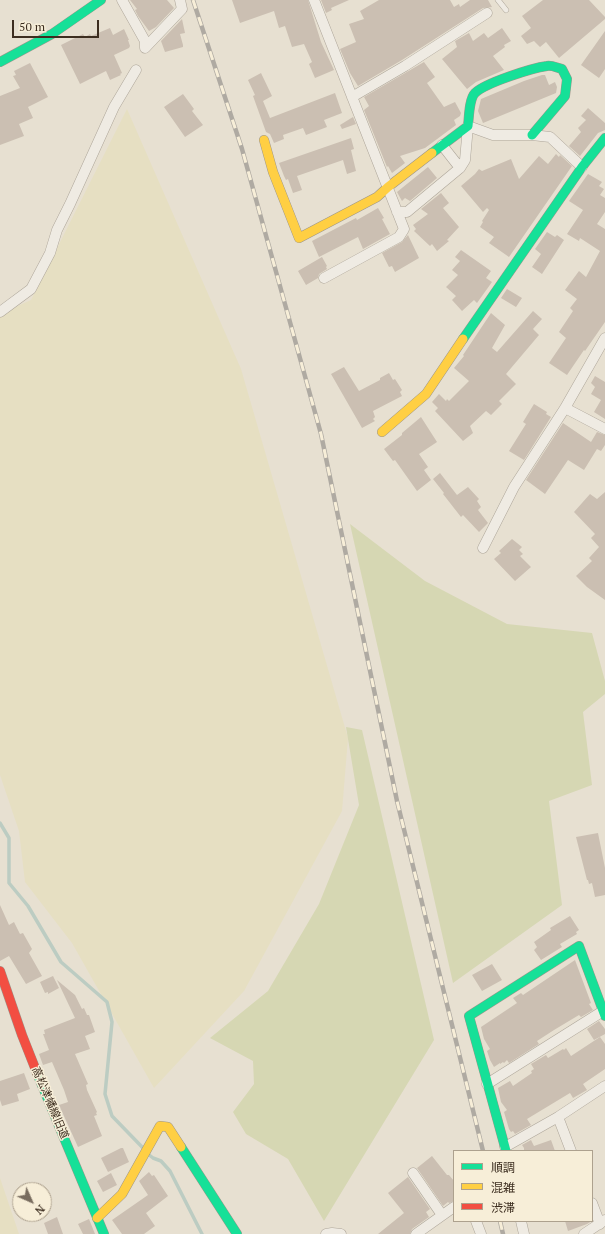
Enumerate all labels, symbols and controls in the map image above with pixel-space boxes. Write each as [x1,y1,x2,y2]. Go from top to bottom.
scale bar [14,12,101,38]
text: 50 m [19,19,45,34]
street label: 高松津幡線旧道 [29,1065,71,1141]
legend [453,1150,593,1222]
text: 順調 [491,1160,515,1175]
text: 混雑 [491,1180,515,1195]
north arrow [12,1182,52,1222]
text: 渋滞 [491,1200,515,1215]
text: N [32,1202,48,1218]

